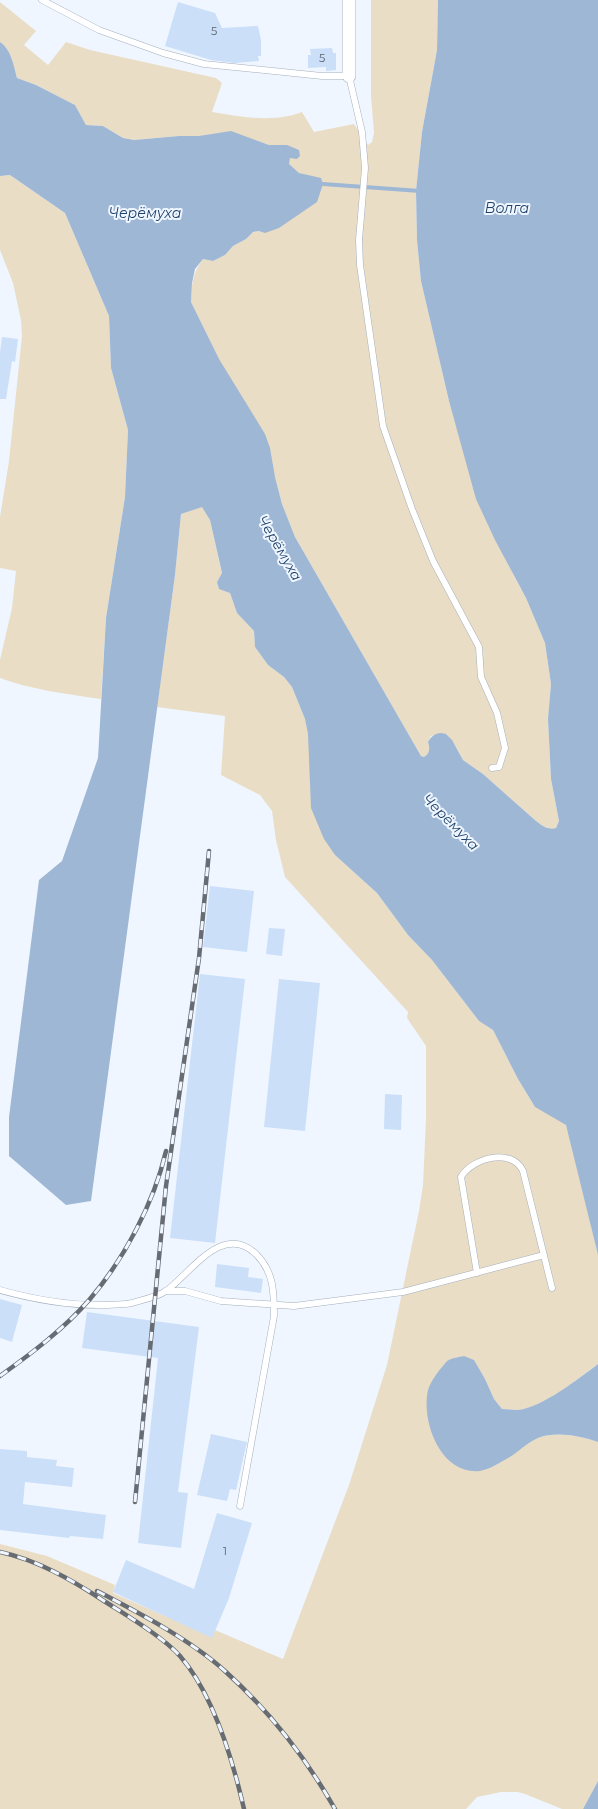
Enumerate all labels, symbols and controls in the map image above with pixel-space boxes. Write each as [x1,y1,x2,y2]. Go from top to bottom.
house number: 5 [211,24,217,38]
house number: 5 [319,51,325,65]
water label: Волга [485,199,529,217]
water label: Черёмуха [109,204,181,222]
water label: Черёмуха [254,512,306,584]
water label: Черёмуха [419,790,483,854]
house number: 1 [223,1544,227,1558]

